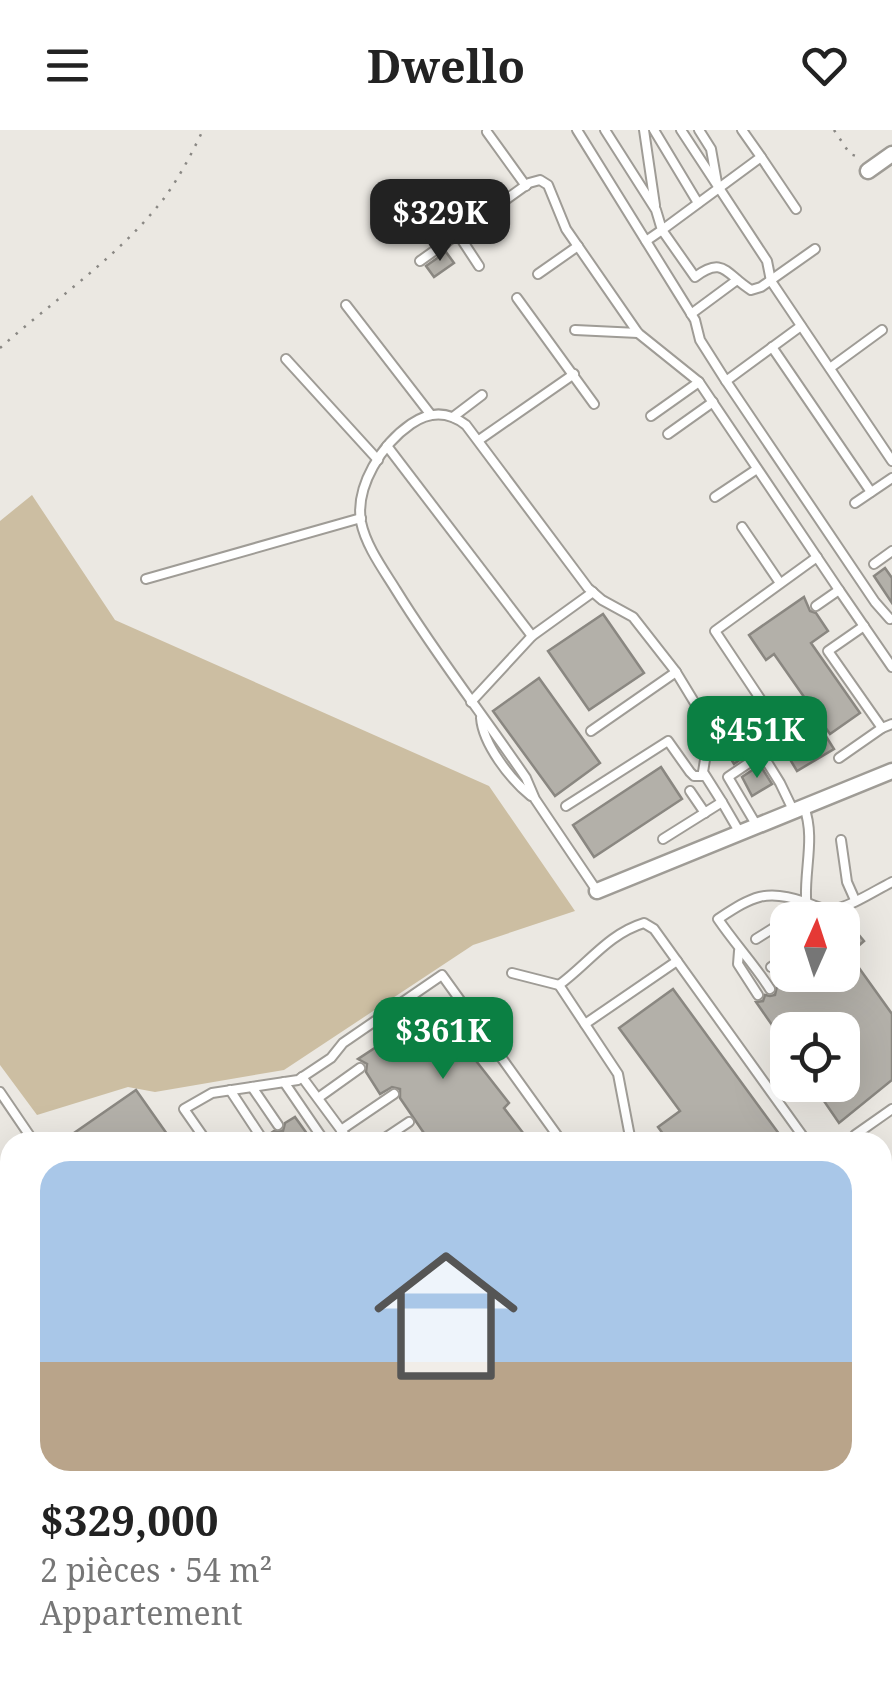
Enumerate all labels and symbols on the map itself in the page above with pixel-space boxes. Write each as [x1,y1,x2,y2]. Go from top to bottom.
pin: $329K [370,179,510,264]
pin: $451K [687,696,827,781]
north arrow [770,902,860,992]
pin: $361K [373,997,513,1082]

